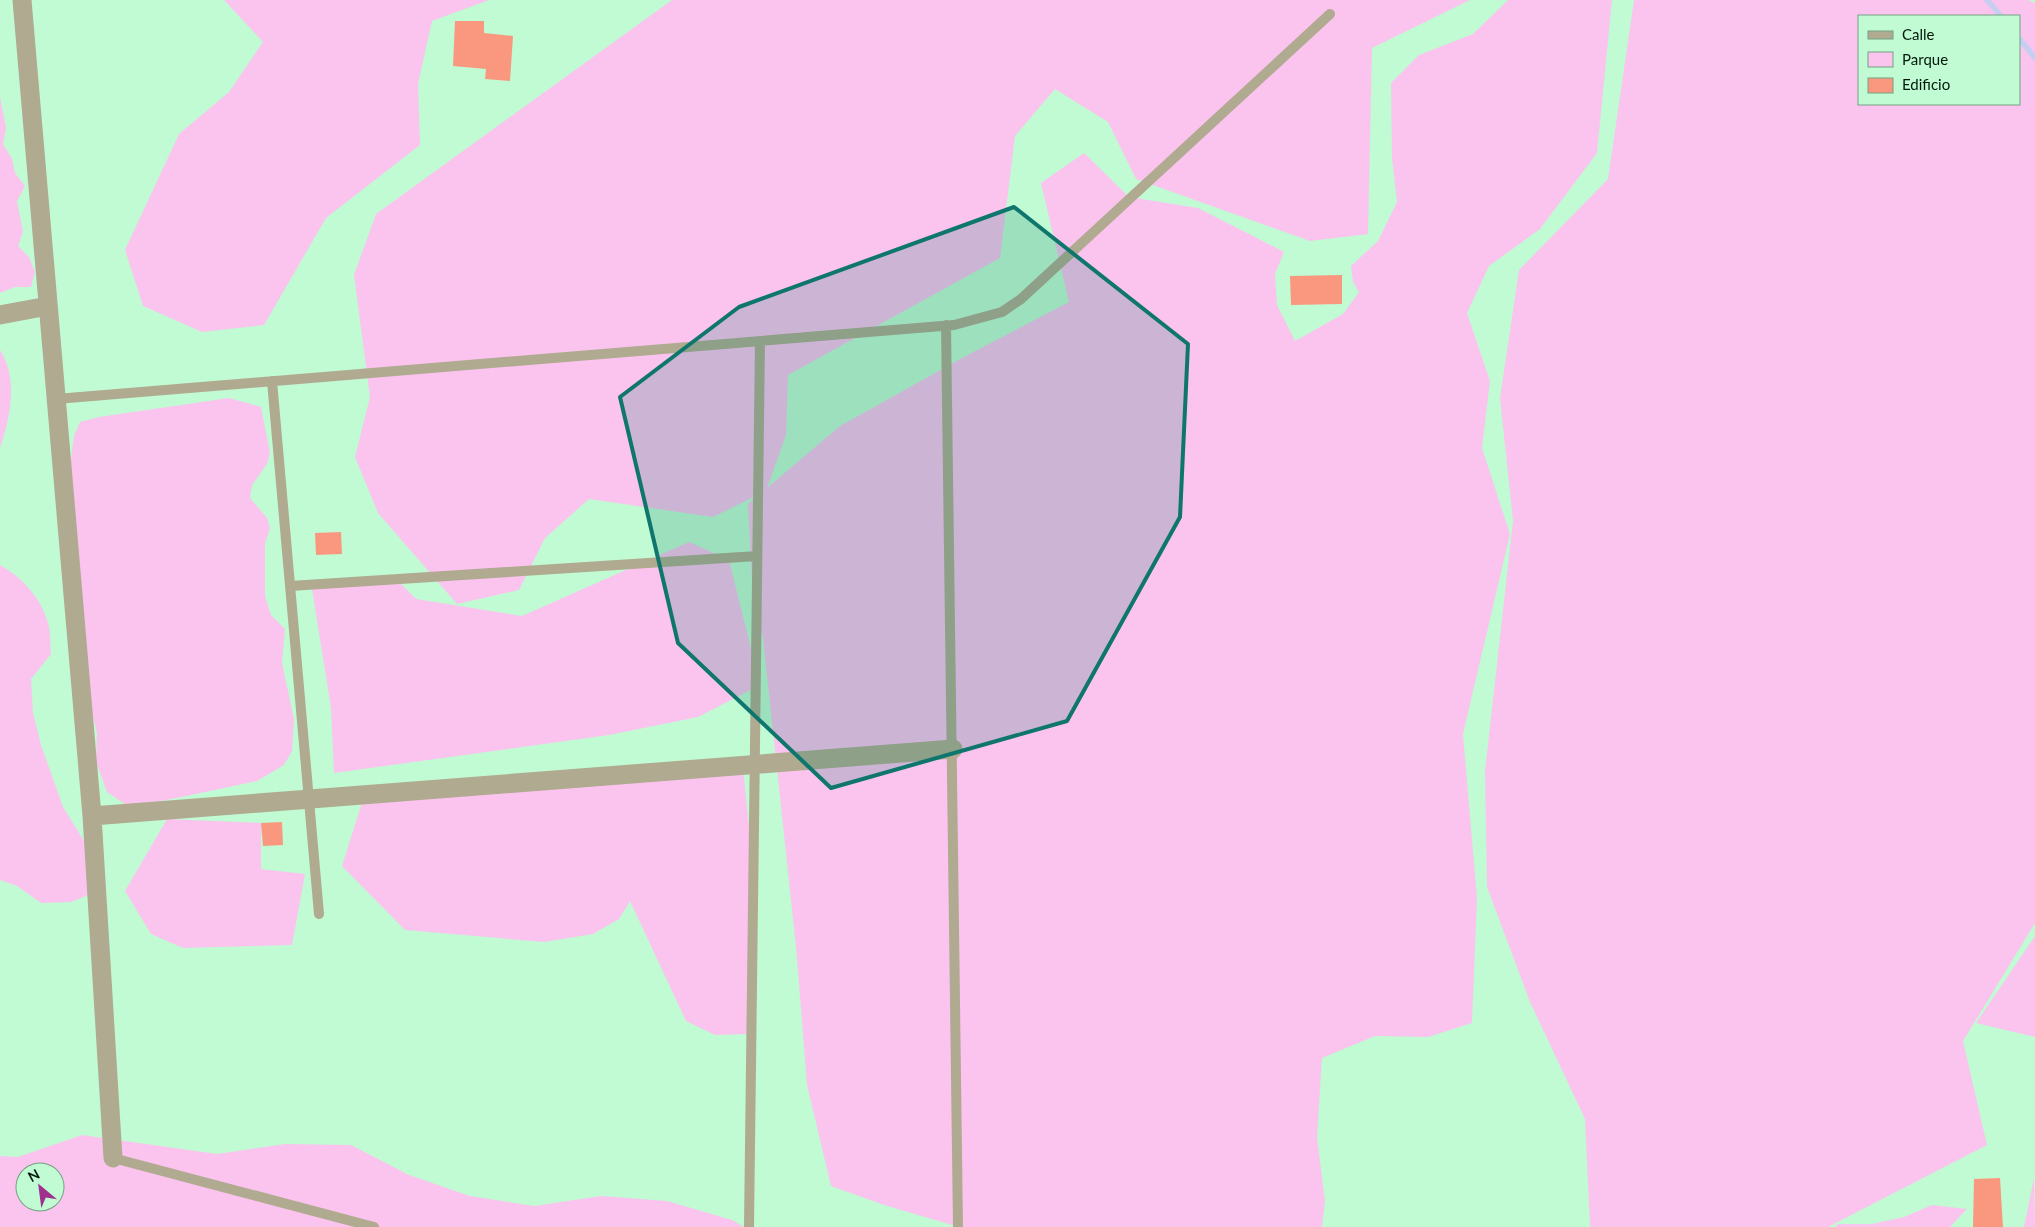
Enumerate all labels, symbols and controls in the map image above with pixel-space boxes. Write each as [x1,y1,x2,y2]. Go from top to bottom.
legend [1858,15,2020,105]
text: Calle [1902,25,1935,43]
text: Parque [1902,50,1948,68]
text: Edificio [1902,75,1950,93]
north arrow [15,1162,65,1212]
text: N [25,1165,42,1185]

